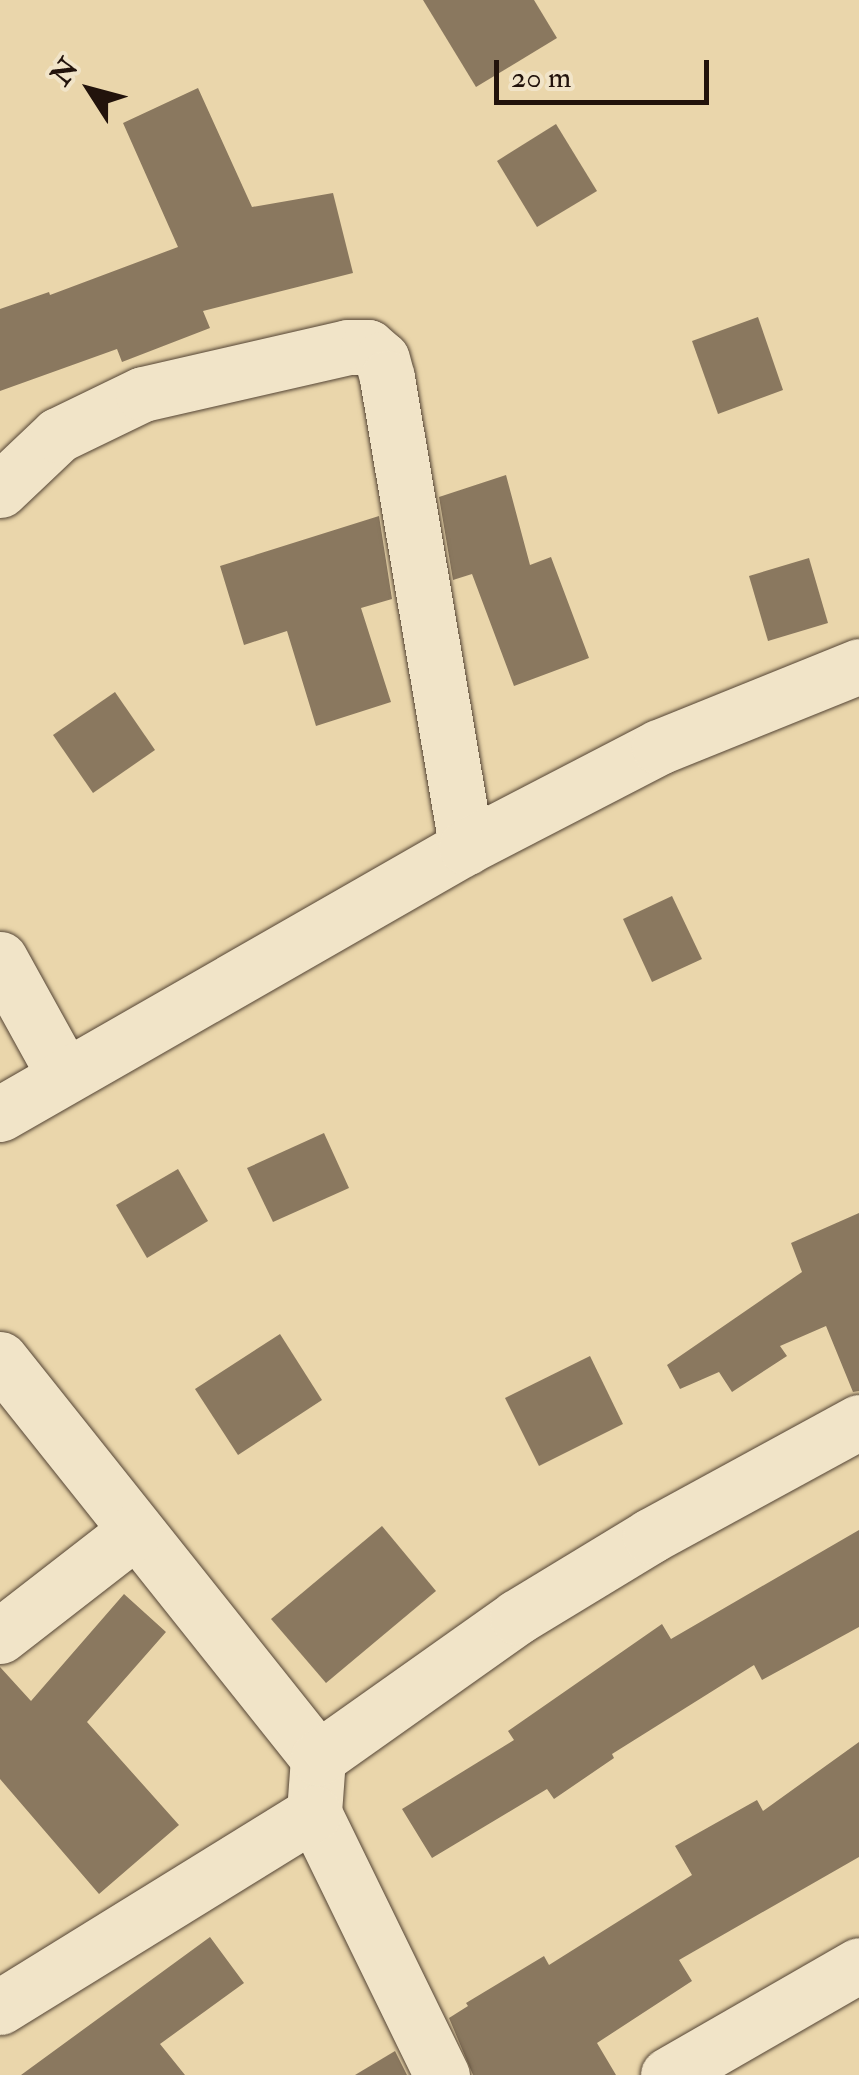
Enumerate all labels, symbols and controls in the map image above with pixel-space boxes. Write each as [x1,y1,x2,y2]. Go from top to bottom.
north arrow [40,40,140,140]
scale bar [499,40,714,102]
text: N [44,52,87,93]
text: 20 m [511,59,571,96]

